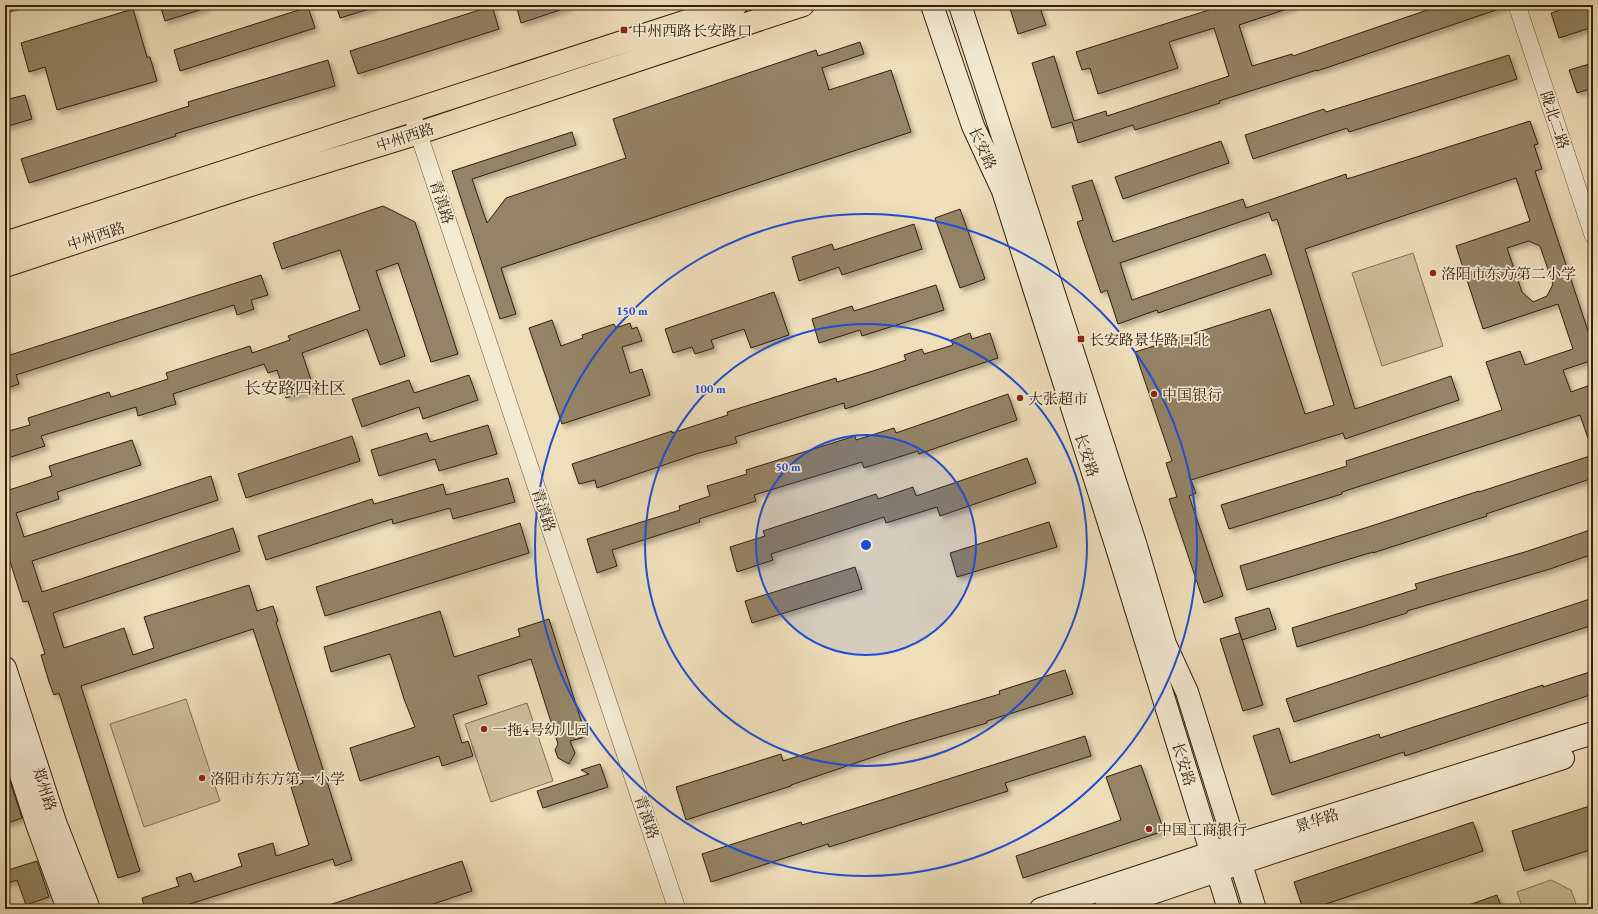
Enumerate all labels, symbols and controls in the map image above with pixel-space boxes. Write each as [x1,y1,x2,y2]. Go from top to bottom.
place label: 中州西路长安路口 [632,21,752,40]
marker: 中州西路长安路口 [619,25,629,35]
street label: 陇北二路 [1537,89,1573,151]
street label: 中州西路 [374,119,436,155]
street label: 长安路 [965,124,1001,172]
street label: 青滇路 [426,178,458,226]
street label: 中州西路 [65,218,127,254]
place label: 洛阳市东方第二小学 [1441,264,1576,283]
marker: 洛阳市东方第二小学 [1428,268,1438,278]
text: 150 m [616,303,648,319]
place label: 长安路景华路口北 [1089,330,1209,349]
marker: 长安路景华路口北 [1076,334,1086,344]
district label: 长安路四社区 [244,377,346,399]
text: 100 m [694,381,726,397]
place label: 中国银行 [1162,385,1222,404]
place label: 大张超市 [1028,389,1088,408]
marker: 中国银行 [1149,389,1159,399]
marker: 大张超市 [1015,393,1025,403]
street label: 长安路 [1071,431,1103,479]
text: 50 m [775,459,801,475]
street label: 青滇路 [528,486,560,534]
centre of rings [859,538,873,552]
place label: 一拖4号幼儿园 [492,720,589,739]
marker: 一拖4号幼儿园 [479,724,489,734]
street label: 长安路 [1168,740,1200,788]
street label: 郑州路 [29,765,61,813]
place label: 洛阳市东方第一小学 [210,769,345,788]
marker: 洛阳市东方第一小学 [197,773,207,783]
street label: 青滇路 [631,793,663,841]
street label: 景华路 [1293,804,1341,836]
place label: 中国工商银行 [1157,820,1247,839]
marker: 中国工商银行 [1144,824,1154,834]

